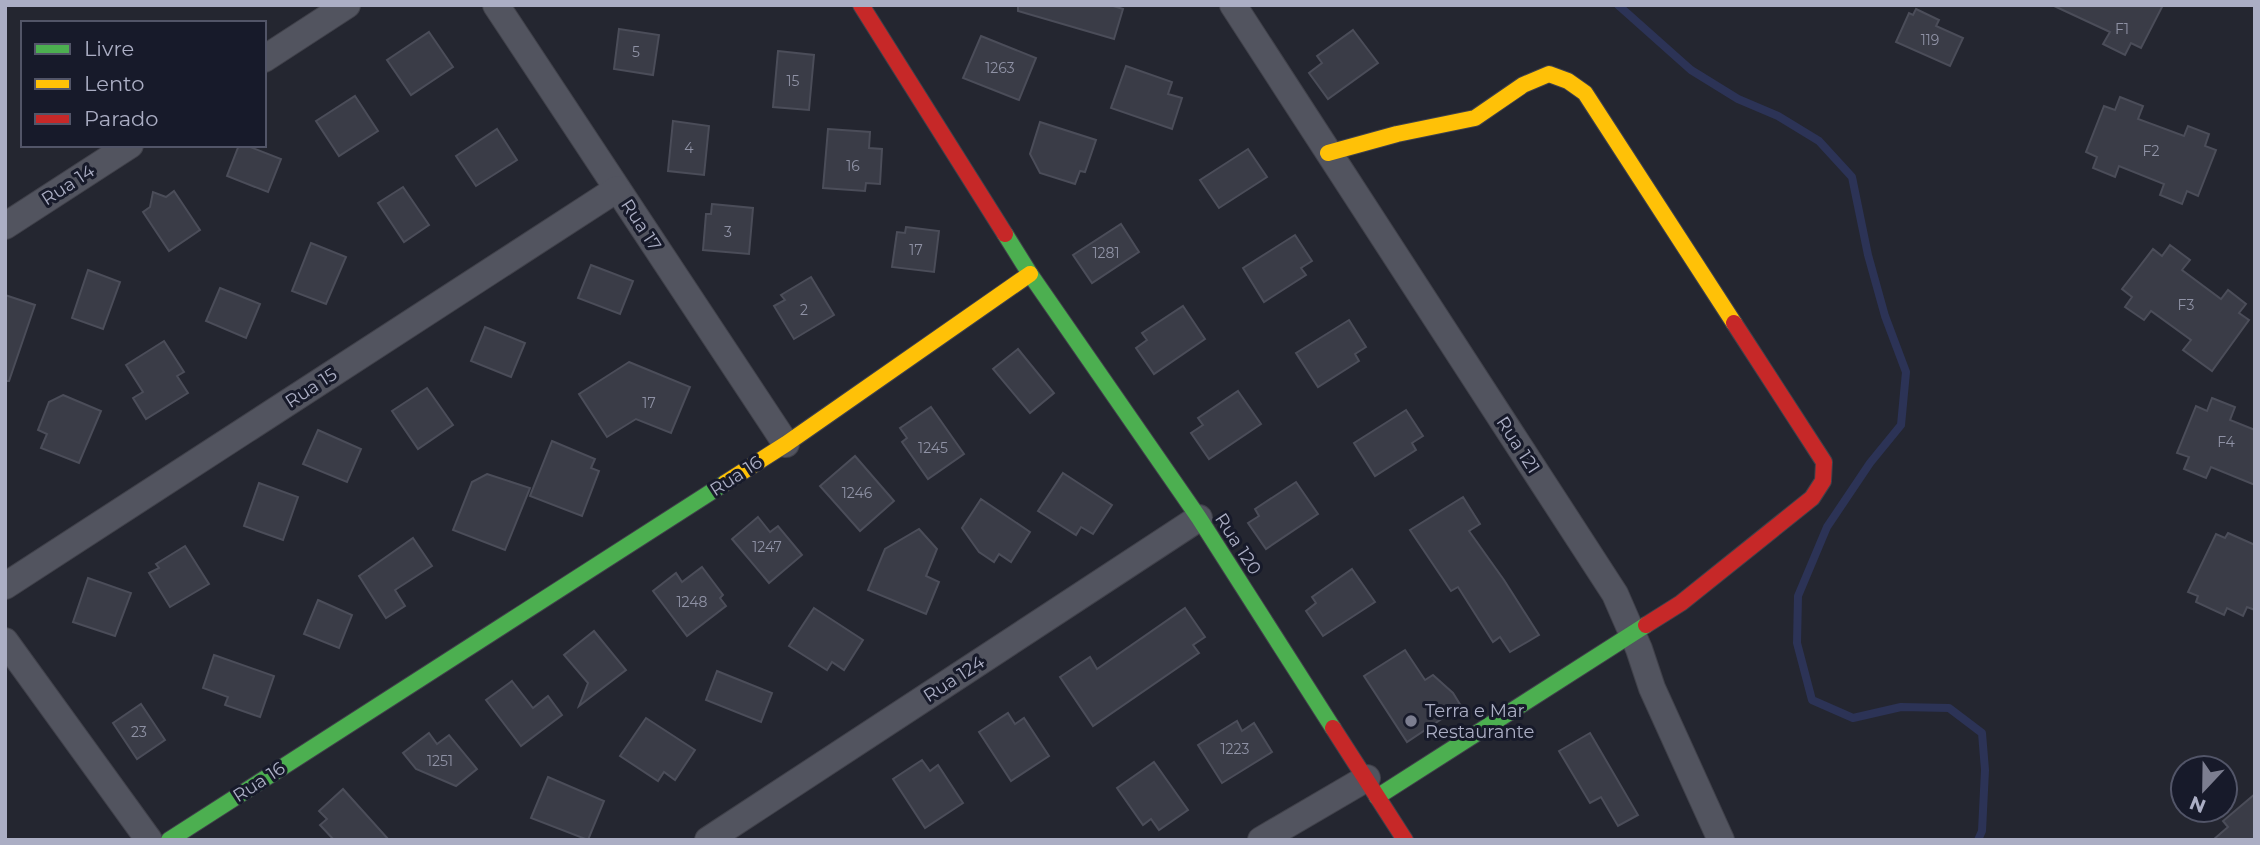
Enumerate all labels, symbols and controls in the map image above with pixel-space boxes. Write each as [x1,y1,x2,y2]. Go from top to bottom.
house number: F1 [2115,20,2129,38]
legend [21,21,266,147]
house number: 119 [1921,31,1939,49]
text: Livre [84,36,134,61]
house number: 5 [632,43,640,61]
house number: 1263 [985,59,1015,77]
text: Lento [84,71,144,96]
house number: 15 [787,72,800,90]
text: Parado [84,106,159,131]
house number: 4 [684,139,694,157]
house number: F2 [2143,142,2159,160]
house number: 16 [846,157,860,175]
street label: Rua 14 [37,160,99,210]
street label: Rua 17 [616,195,666,255]
house number: 3 [724,223,732,241]
house number: 17 [909,241,923,259]
house number: 1281 [1093,244,1120,262]
house number: F3 [2178,296,2194,314]
house number: 2 [800,301,808,319]
street label: Rua 15 [281,363,341,413]
house number: 17 [642,394,656,412]
street label: Rua 121 [1491,412,1545,478]
house number: F4 [2217,433,2235,451]
house number: 1245 [918,439,948,457]
street label: Rua 16 [706,451,766,501]
house number: 1246 [842,484,873,502]
street label: Rua 120 [1210,509,1266,579]
house number: 1247 [752,538,782,556]
house number: 1248 [676,593,708,611]
street label: Rua 124 [919,651,989,707]
place label: Terra e Mar Restaurante [1425,700,1535,743]
marker: Terra e Mar Restaurante [1403,713,1419,729]
house number: 23 [131,723,147,741]
house number: 1223 [1221,740,1250,758]
house number: 1251 [427,752,453,770]
north arrow [2169,754,2239,824]
street label: Rua 16 [229,757,289,807]
text: N [2186,791,2209,818]

